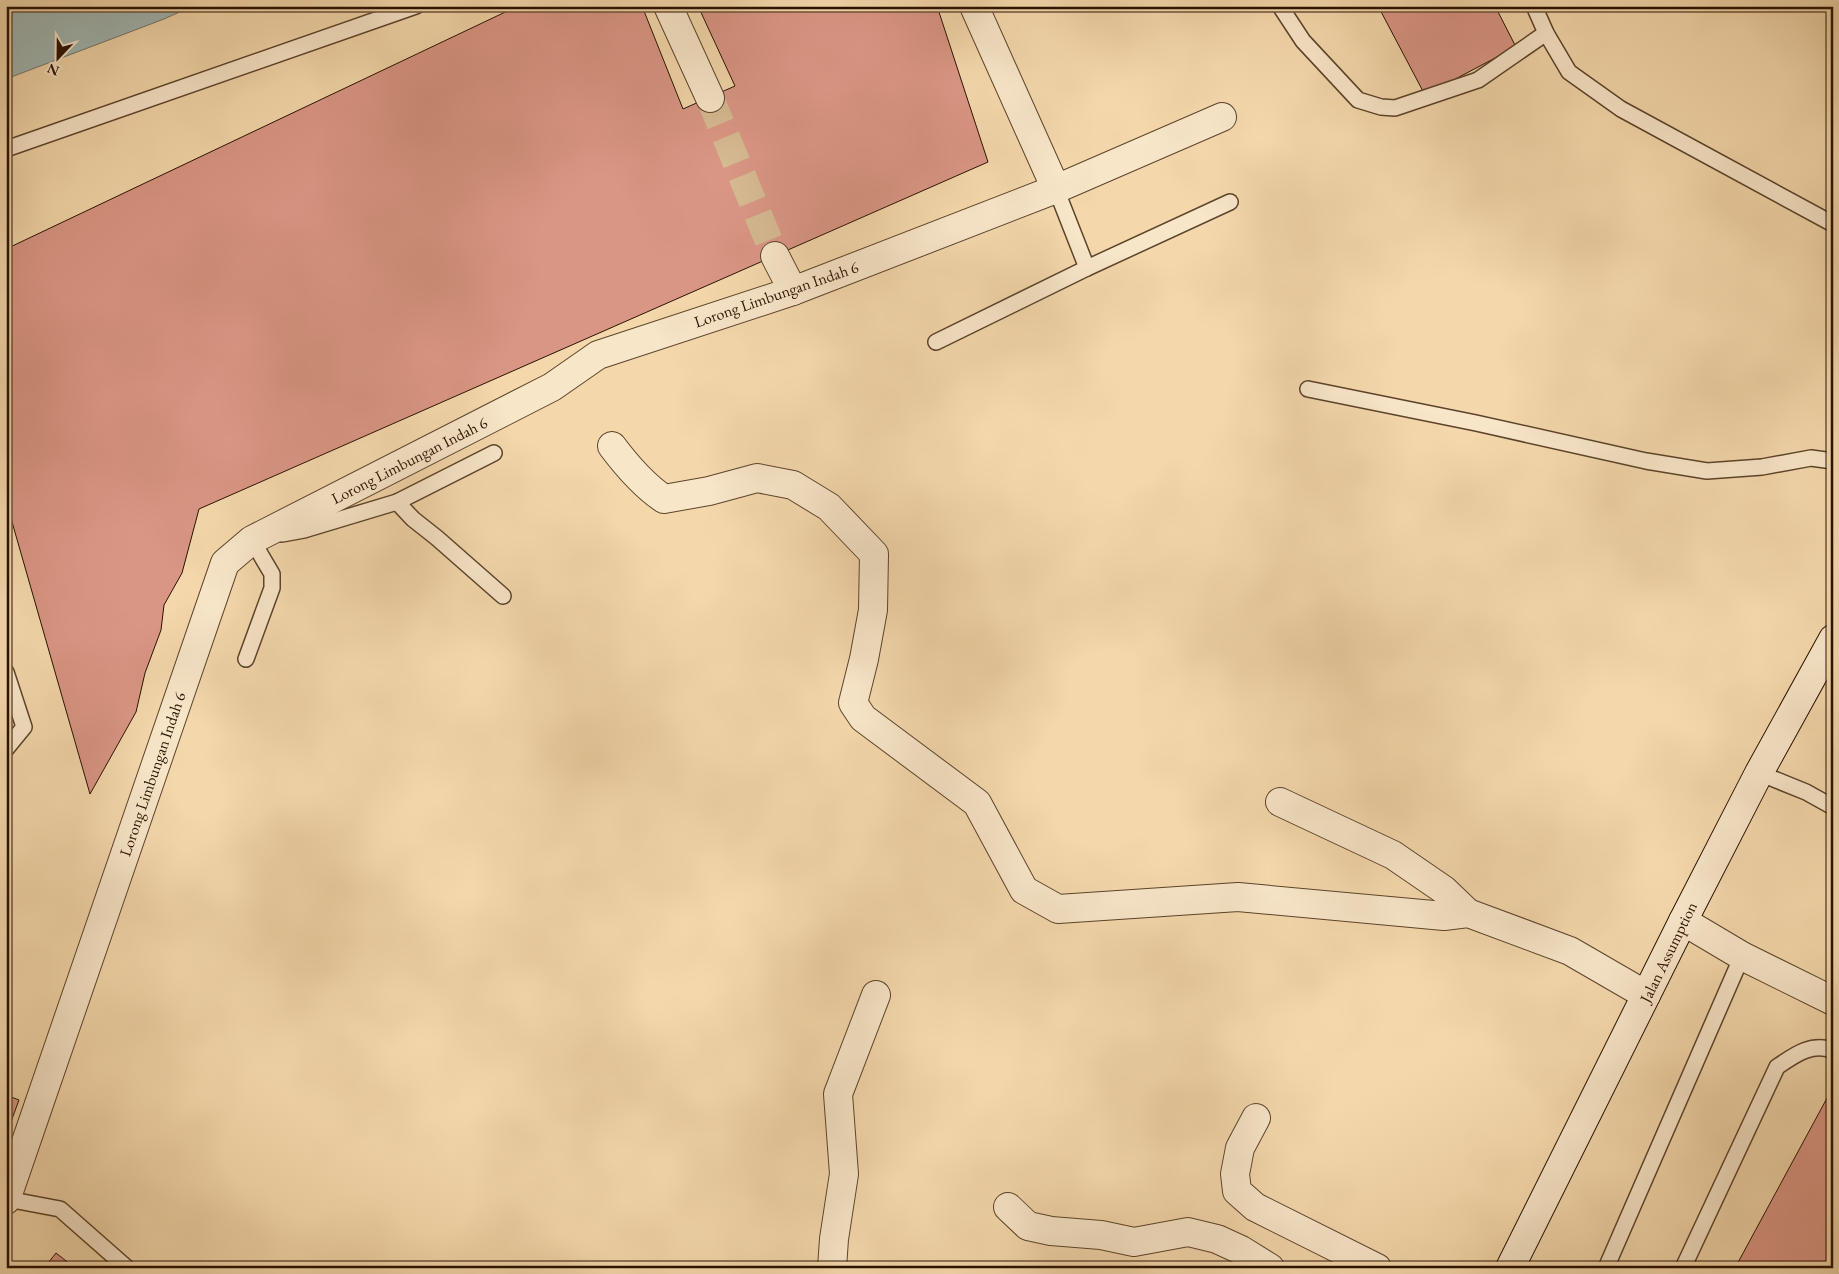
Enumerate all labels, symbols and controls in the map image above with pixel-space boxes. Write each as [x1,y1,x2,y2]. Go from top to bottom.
north arrow [32,32,82,82]
text: N [44,59,62,81]
street label: Lorong Limbungan Indah 6 [691,256,861,332]
street label: Lorong Limbungan Indah 6 [328,412,491,509]
street label: Lorong Limbungan Indah 6 [114,689,191,859]
street label: Jalan Assumption [1634,898,1702,1008]

